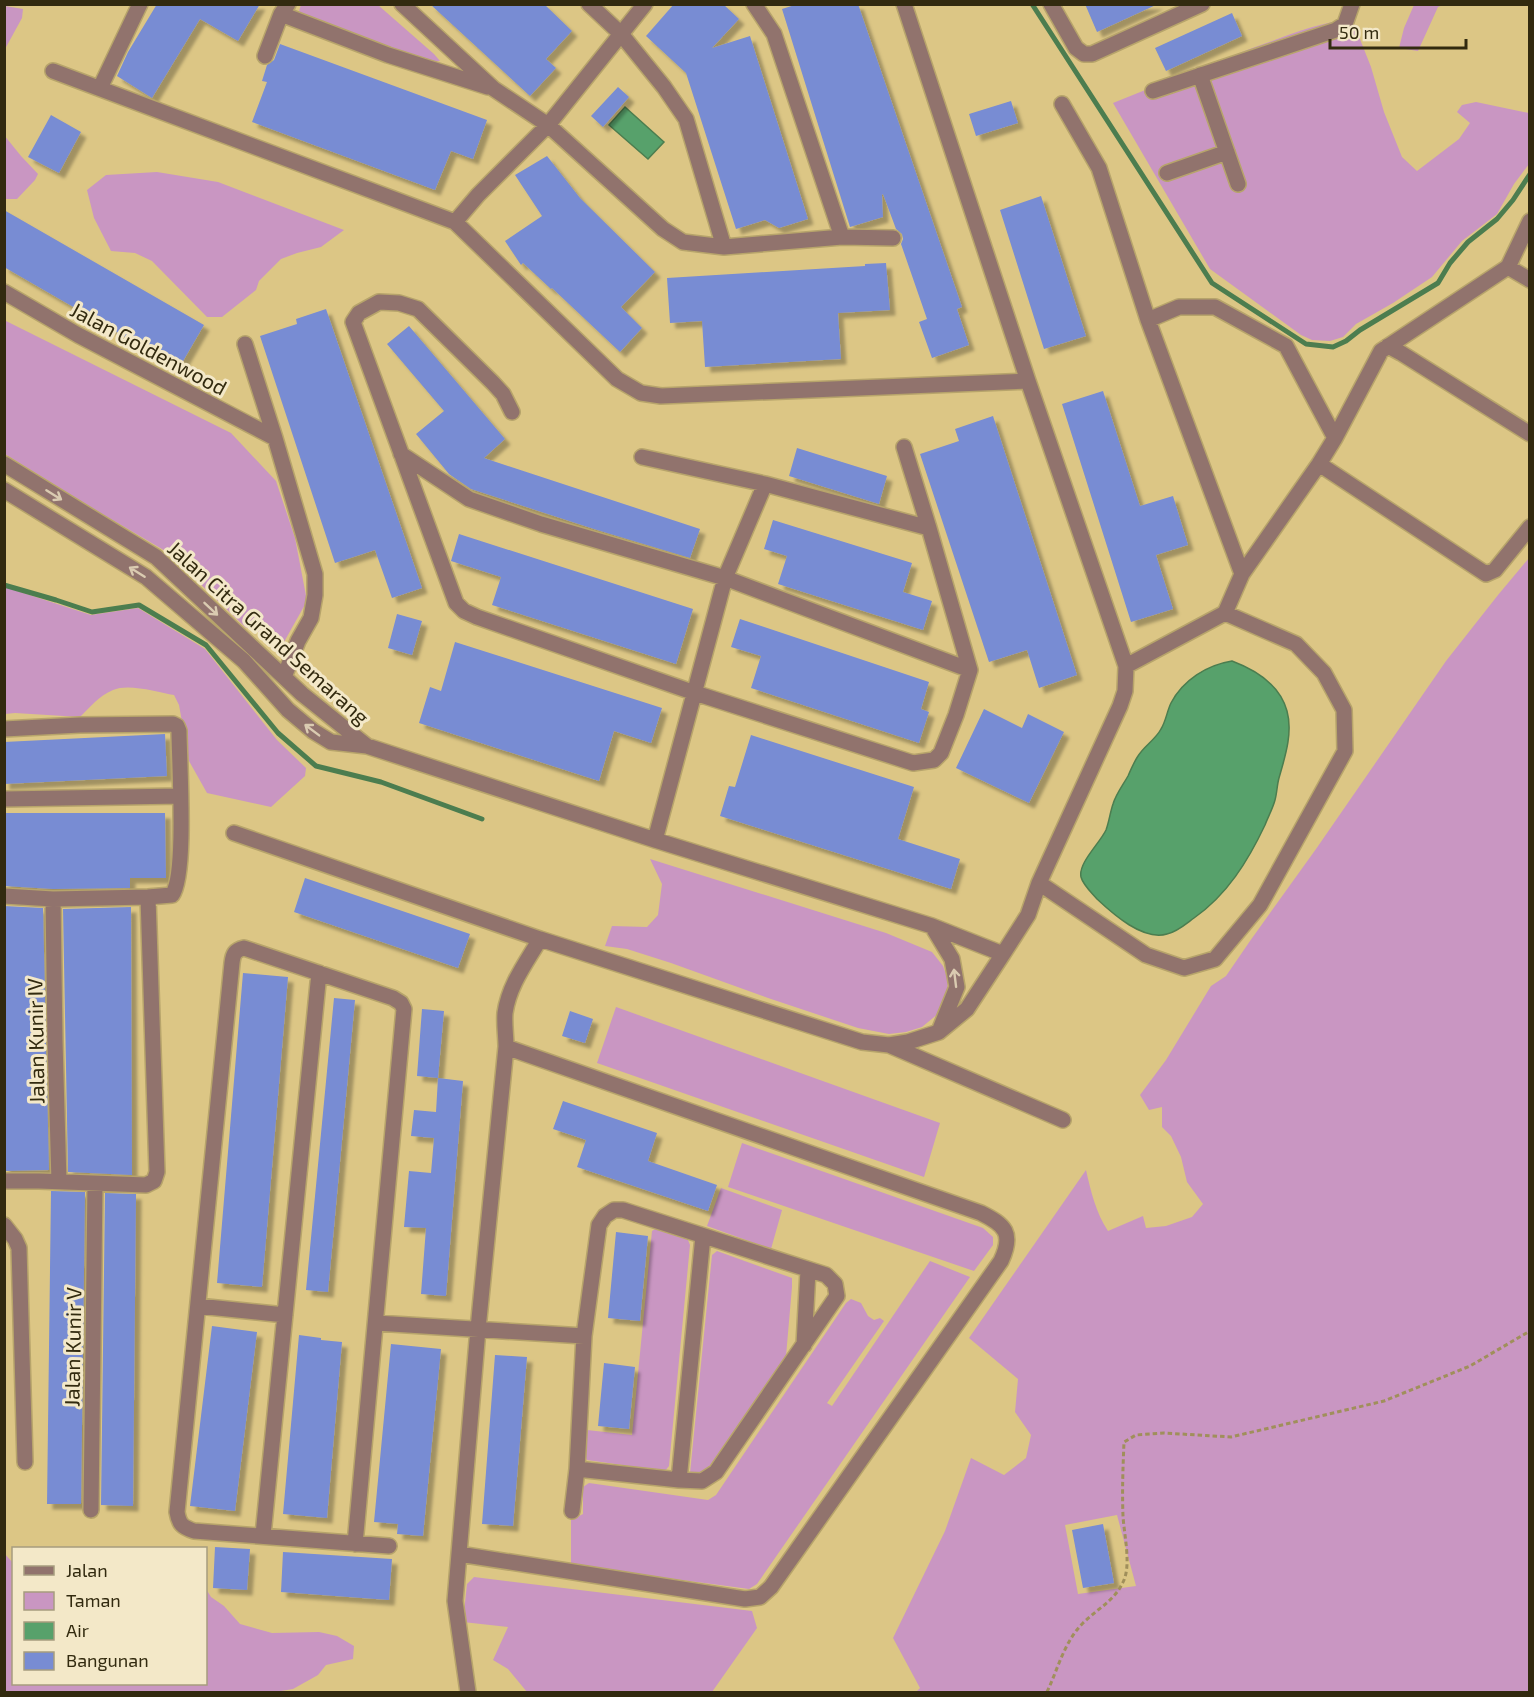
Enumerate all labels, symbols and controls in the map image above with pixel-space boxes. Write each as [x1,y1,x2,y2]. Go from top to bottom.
scale bar [1330,12,1466,50]
text: 50 m [1339,21,1379,43]
street label: Jalan Goldenwood [67,296,231,400]
one-way arrow [45,490,62,502]
street label: Jalan Citra Grand Semarang [163,535,375,729]
one-way arrow [129,565,146,577]
one-way arrow [204,602,219,616]
one-way arrow [305,723,321,736]
one-way arrow [949,968,960,988]
street label: Jalan Kunir IV [21,978,49,1104]
street label: Jalan Kunir V [58,1287,86,1407]
legend [12,1547,207,1685]
text: Jalan [66,1559,108,1581]
text: Taman [66,1589,121,1611]
text: Air [66,1619,89,1641]
text: Bangunan [66,1649,149,1671]

